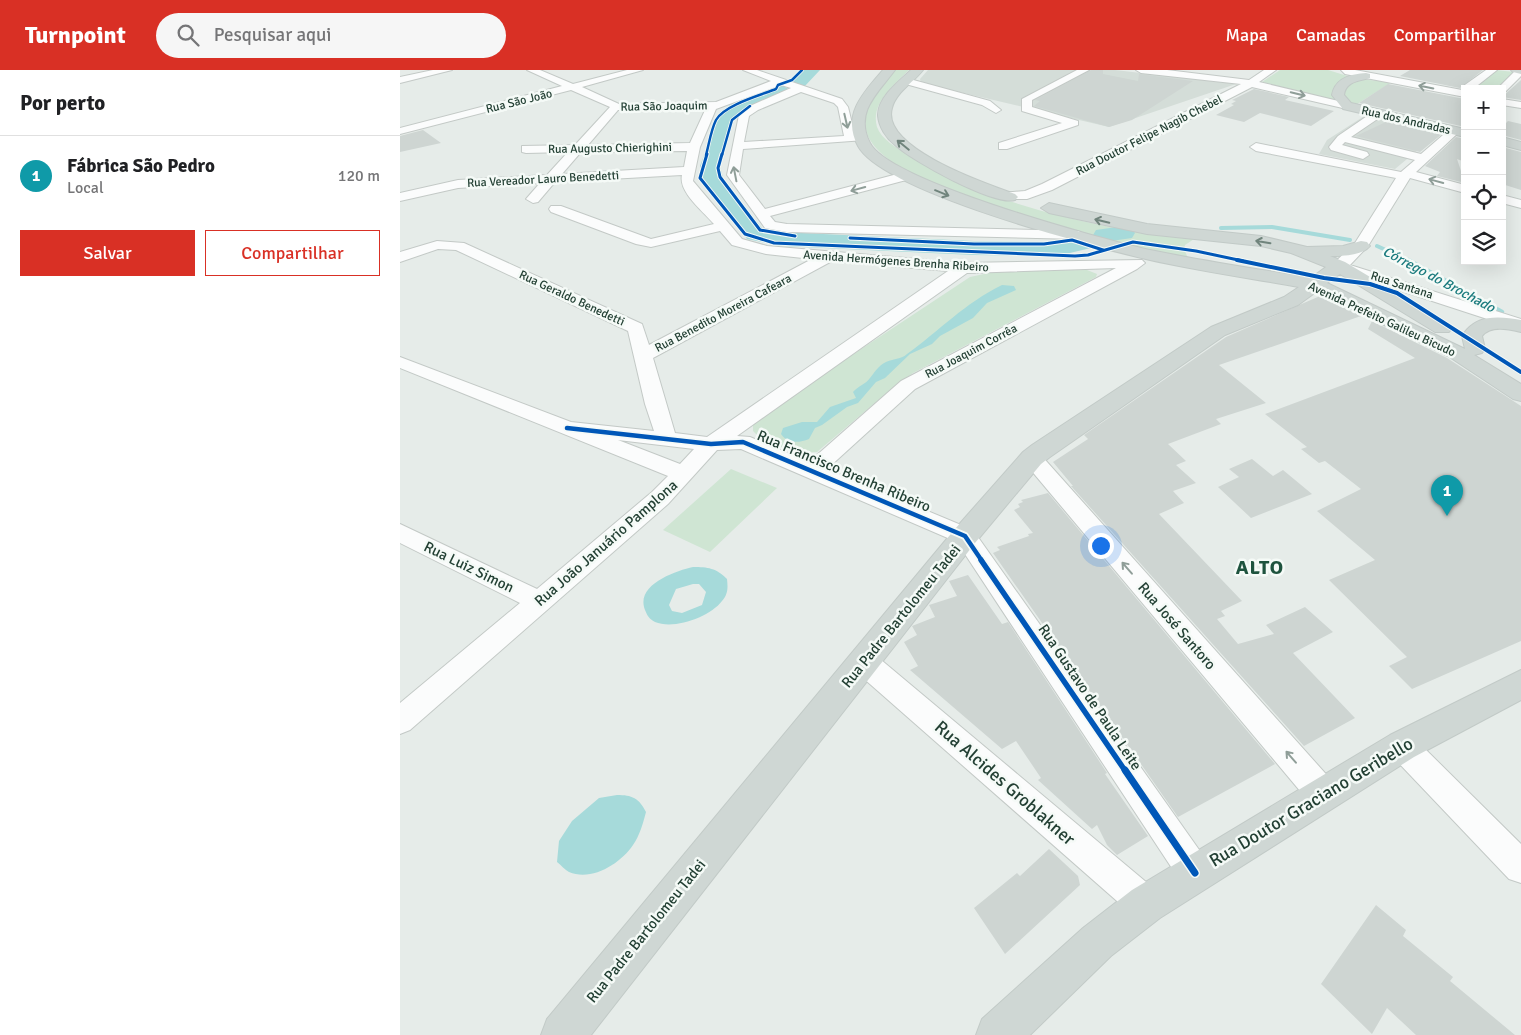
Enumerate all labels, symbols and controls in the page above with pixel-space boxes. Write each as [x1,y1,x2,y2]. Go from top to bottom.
search box [156,13,506,58]
text: Turnpoint [25,20,126,50]
icon: search [174,21,202,49]
text: Pesquisar aqui [214,23,331,47]
text: Mapa [1226,24,1268,46]
text: Camadas [1296,24,1366,46]
text: Compartilhar [1394,24,1496,46]
one-way arrow [1418,82,1434,91]
map controls [1461,85,1506,265]
button: + [1461,85,1506,130]
street label: Rua São João [484,86,554,117]
text: Por perto [20,90,105,116]
one-way arrow [1289,90,1305,99]
street label: Rua Doutor Felipe Nagib Chebel [1074,92,1225,179]
street label: Rua São Joaquim [620,98,708,115]
street label: Rua dos Andradas [1360,103,1452,138]
one-way arrow [842,112,851,128]
button: − [1461,130,1506,175]
one-way arrow [897,139,910,150]
street label: Rua Augusto Chierighini [548,140,672,157]
text: Fábrica São Pedro [67,154,215,178]
text: 1 [32,166,40,186]
text: 120 m [338,166,380,186]
one-way arrow [730,166,740,182]
street label: Rua Vereador Lauro Benedetti [467,168,619,191]
button: locate [1461,175,1506,220]
one-way arrow [1428,176,1444,186]
text: Local [67,178,104,198]
one-way arrow [851,184,867,194]
one-way arrow [934,189,949,198]
one-way arrow [1095,216,1111,225]
button: layers [1461,220,1506,265]
button: Salvar [20,230,195,276]
button: Compartilhar [205,230,380,276]
one-way arrow [1256,237,1272,247]
water label: Córrego do Brochado [1380,243,1498,317]
street label: Avenida Hermógenes Brenha Ribeiro [803,248,989,275]
street label: Rua Geraldo Benedetti [517,267,627,330]
street label: Rua Santana [1369,268,1435,303]
street label: Rua Benedito Moreira Cafeara [652,271,794,356]
street label: Avenida Prefeito Galileu Bicudo [1306,279,1458,360]
street label: Rua Joaquim Corrêa [923,321,1020,382]
street label: Rua Francisco Brenha Ribeiro [754,426,934,516]
pin: 1 [1431,475,1463,516]
street label: Rua João Januário Pamplona [531,476,681,610]
your location [1088,533,1114,559]
street label: Rua Luiz Simon [421,537,517,597]
street label: Rua Padre Bartolomeu Tadei [838,541,964,691]
district label: ALTO [1236,555,1284,580]
one-way arrow [1121,561,1132,574]
street label: Rua José Santoro [1134,579,1220,673]
street label: Rua Gustavo de Paula Leite [1034,621,1146,773]
street label: Rua Alcides Groblakner [930,716,1080,850]
street label: Rua Doutor Graciano Geribello [1205,732,1417,872]
one-way arrow [1285,750,1296,763]
street label: Rua Padre Bartolomeu Tadei [583,856,709,1006]

